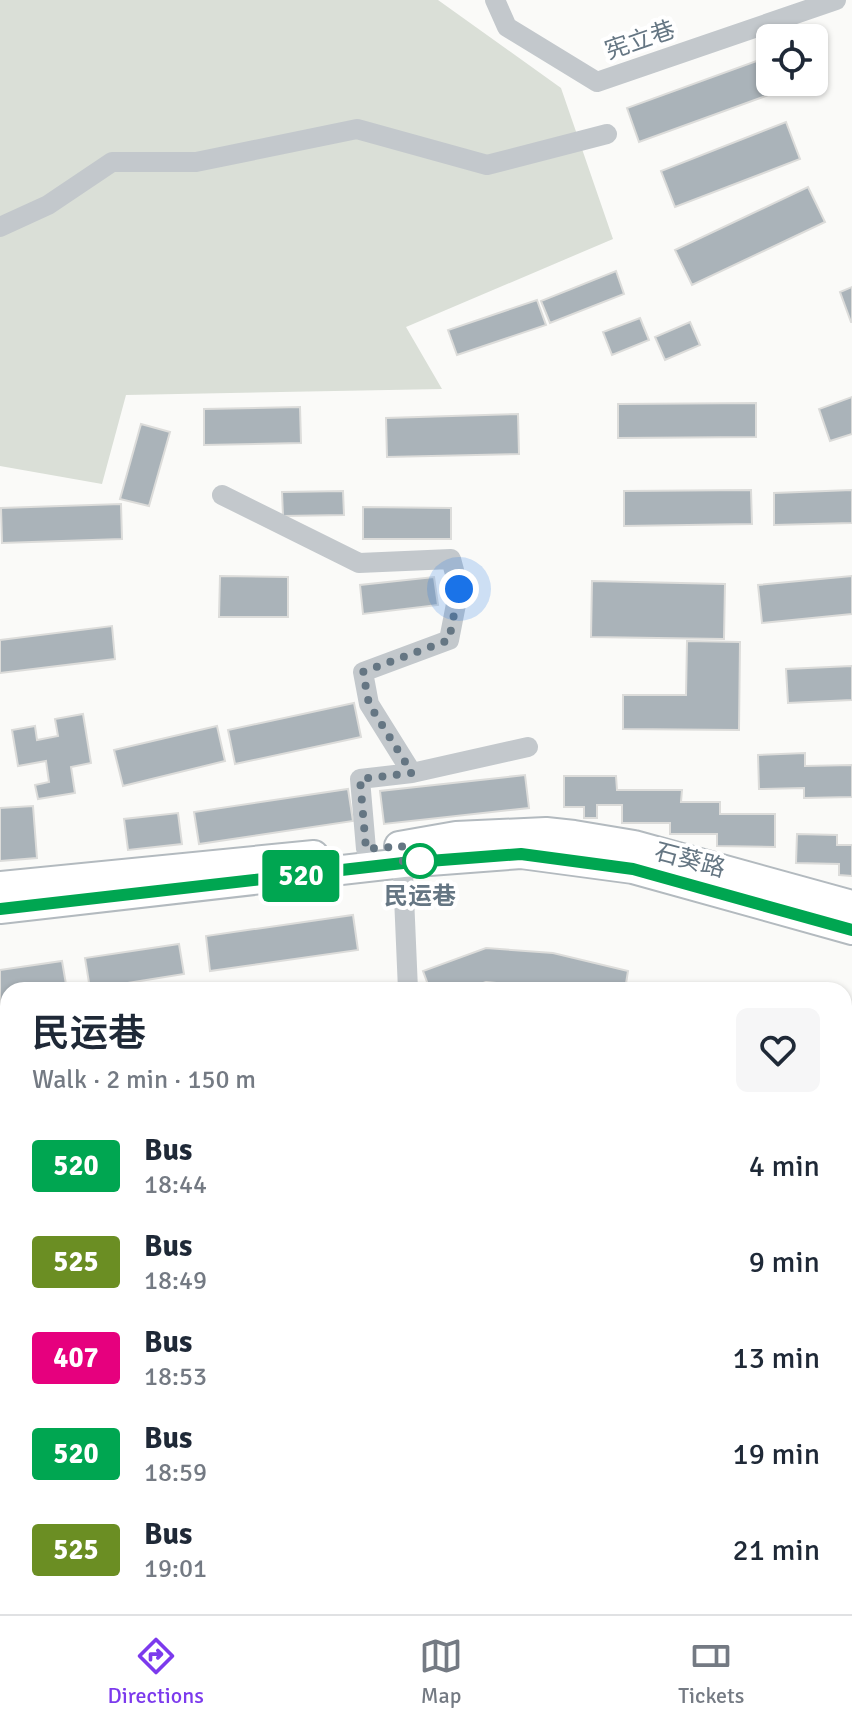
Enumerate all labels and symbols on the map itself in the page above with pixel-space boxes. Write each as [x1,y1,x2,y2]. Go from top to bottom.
street label: 宪立巷 [601,14,679,66]
your location [439,569,479,609]
street label: 石葵路 [651,836,729,884]
marker: 民运巷 [403,844,437,878]
line badge: 520 [255,850,347,902]
place label: 民运巷 [384,881,456,911]

